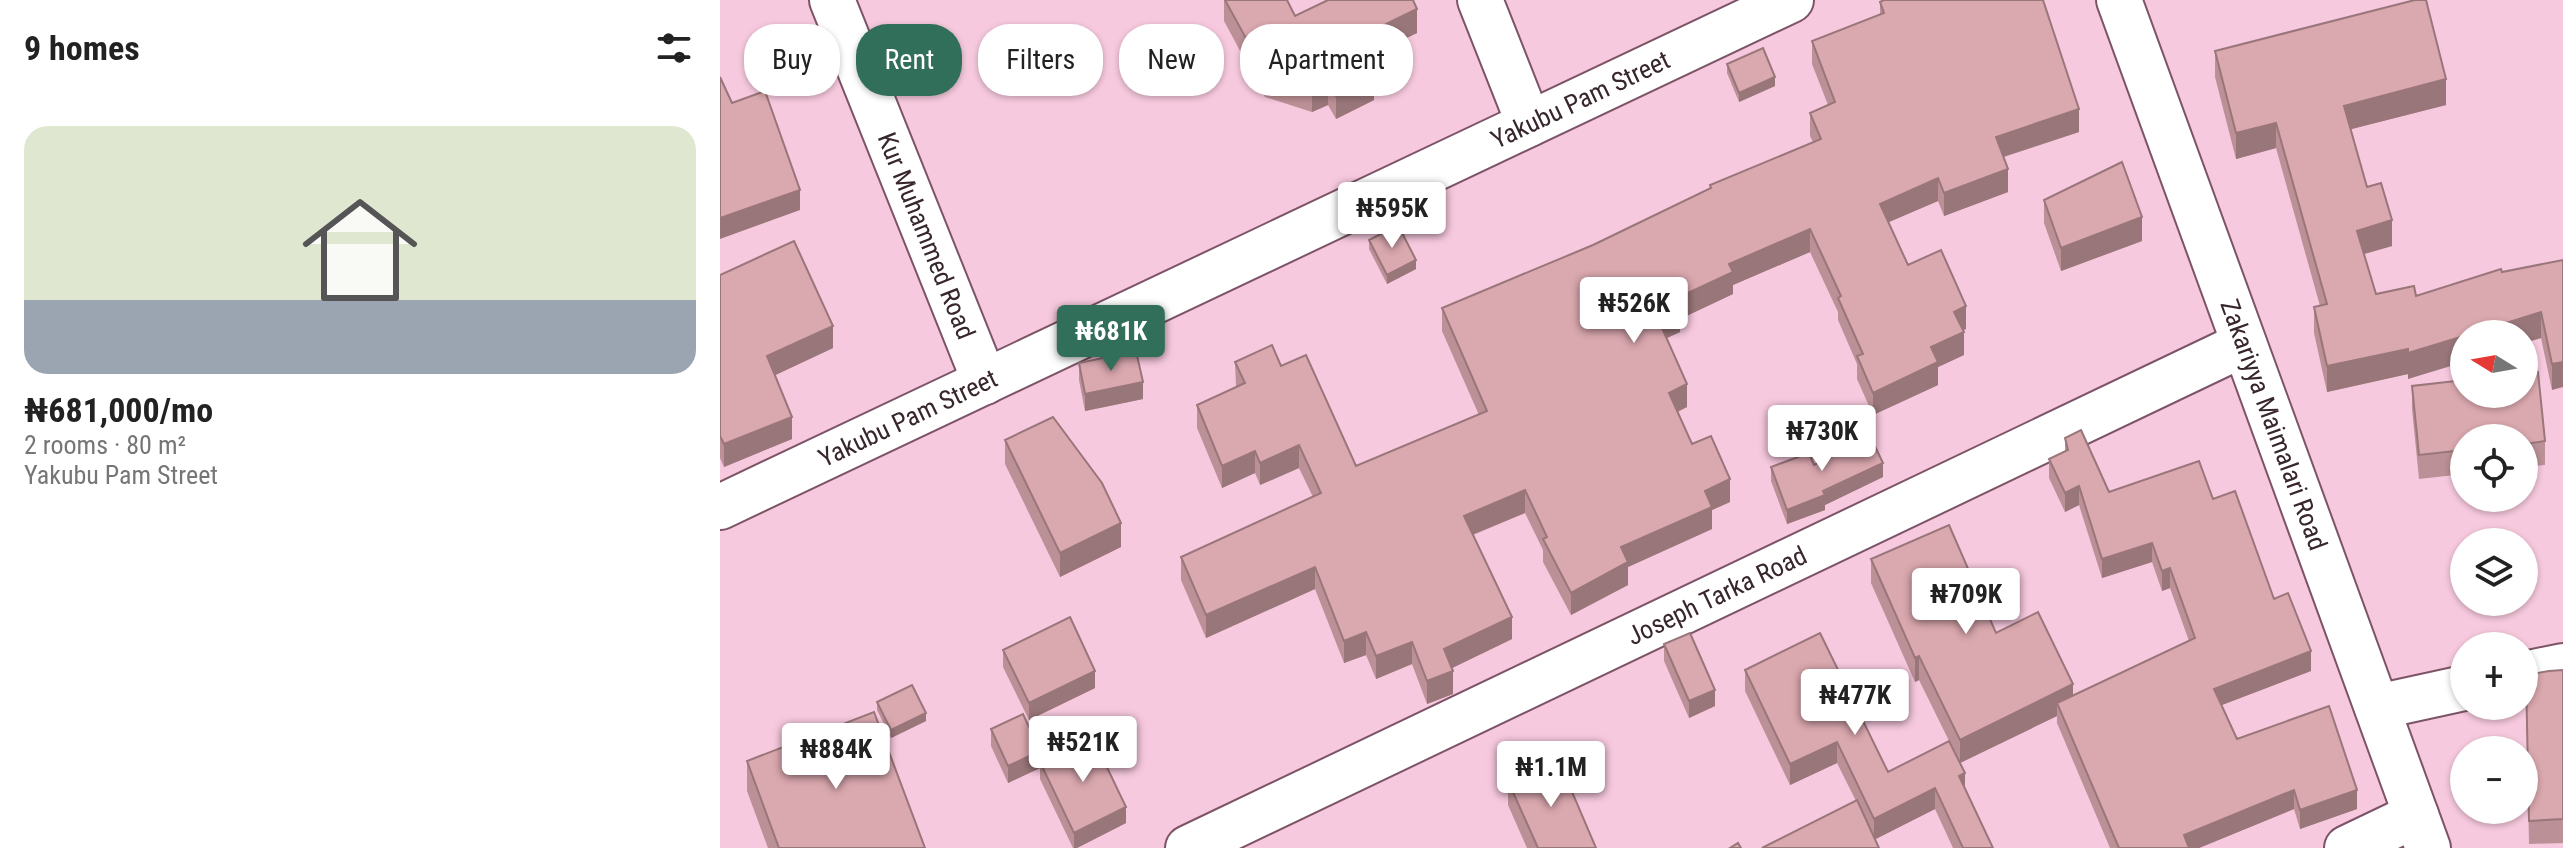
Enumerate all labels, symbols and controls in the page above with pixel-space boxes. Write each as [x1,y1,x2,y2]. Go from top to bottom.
chip: Buy [744,24,840,96]
chip: Rent [856,24,962,96]
chip: Filters [978,24,1103,96]
chip: New [1119,24,1224,96]
chip: Apartment [1240,24,1413,96]
icon: filters [652,26,696,70]
text: 9 homes [24,28,140,68]
street label: Yakubu Pam Street [1486,45,1675,155]
street label: Kur Muhammed Road [872,128,981,344]
icon: home [288,178,432,322]
pin: ₦595K [1336,182,1448,250]
text: ₦595K [1356,193,1428,223]
pin: ₦526K [1578,277,1690,345]
text: ₦526K [1598,288,1670,318]
street label: Zakariyya Maimalari Road [2214,295,2333,554]
pin: ₦681K [1055,305,1167,373]
text: ₦681K [1075,316,1147,346]
north arrow [2450,320,2538,408]
map controls [2450,320,2538,824]
street label: Yakubu Pam Street [814,363,1002,473]
text: ₦681,000/mo [24,390,213,430]
pin: ₦730K [1766,405,1878,473]
text: ₦730K [1786,416,1858,446]
button: locate [2450,424,2538,512]
text: 2 rooms · 80 m² [24,430,186,460]
text: Yakubu Pam Street [24,460,218,490]
button: layers [2450,528,2538,616]
street label: Joseph Tarka Road [1622,540,1812,651]
pin: ₦709K [1910,568,2022,636]
text: ₦709K [1930,579,2002,609]
button: + [2450,632,2538,720]
pin: ₦477K [1799,669,1911,737]
text: ₦477K [1819,680,1891,710]
pin: ₦521K [1027,716,1139,784]
pin: ₦884K [780,723,892,791]
text: ₦521K [1047,727,1119,757]
text: ₦884K [800,734,872,764]
button: − [2450,736,2538,824]
pin: ₦1.1M [1495,741,1607,809]
text: ₦1.1M [1515,752,1587,782]

